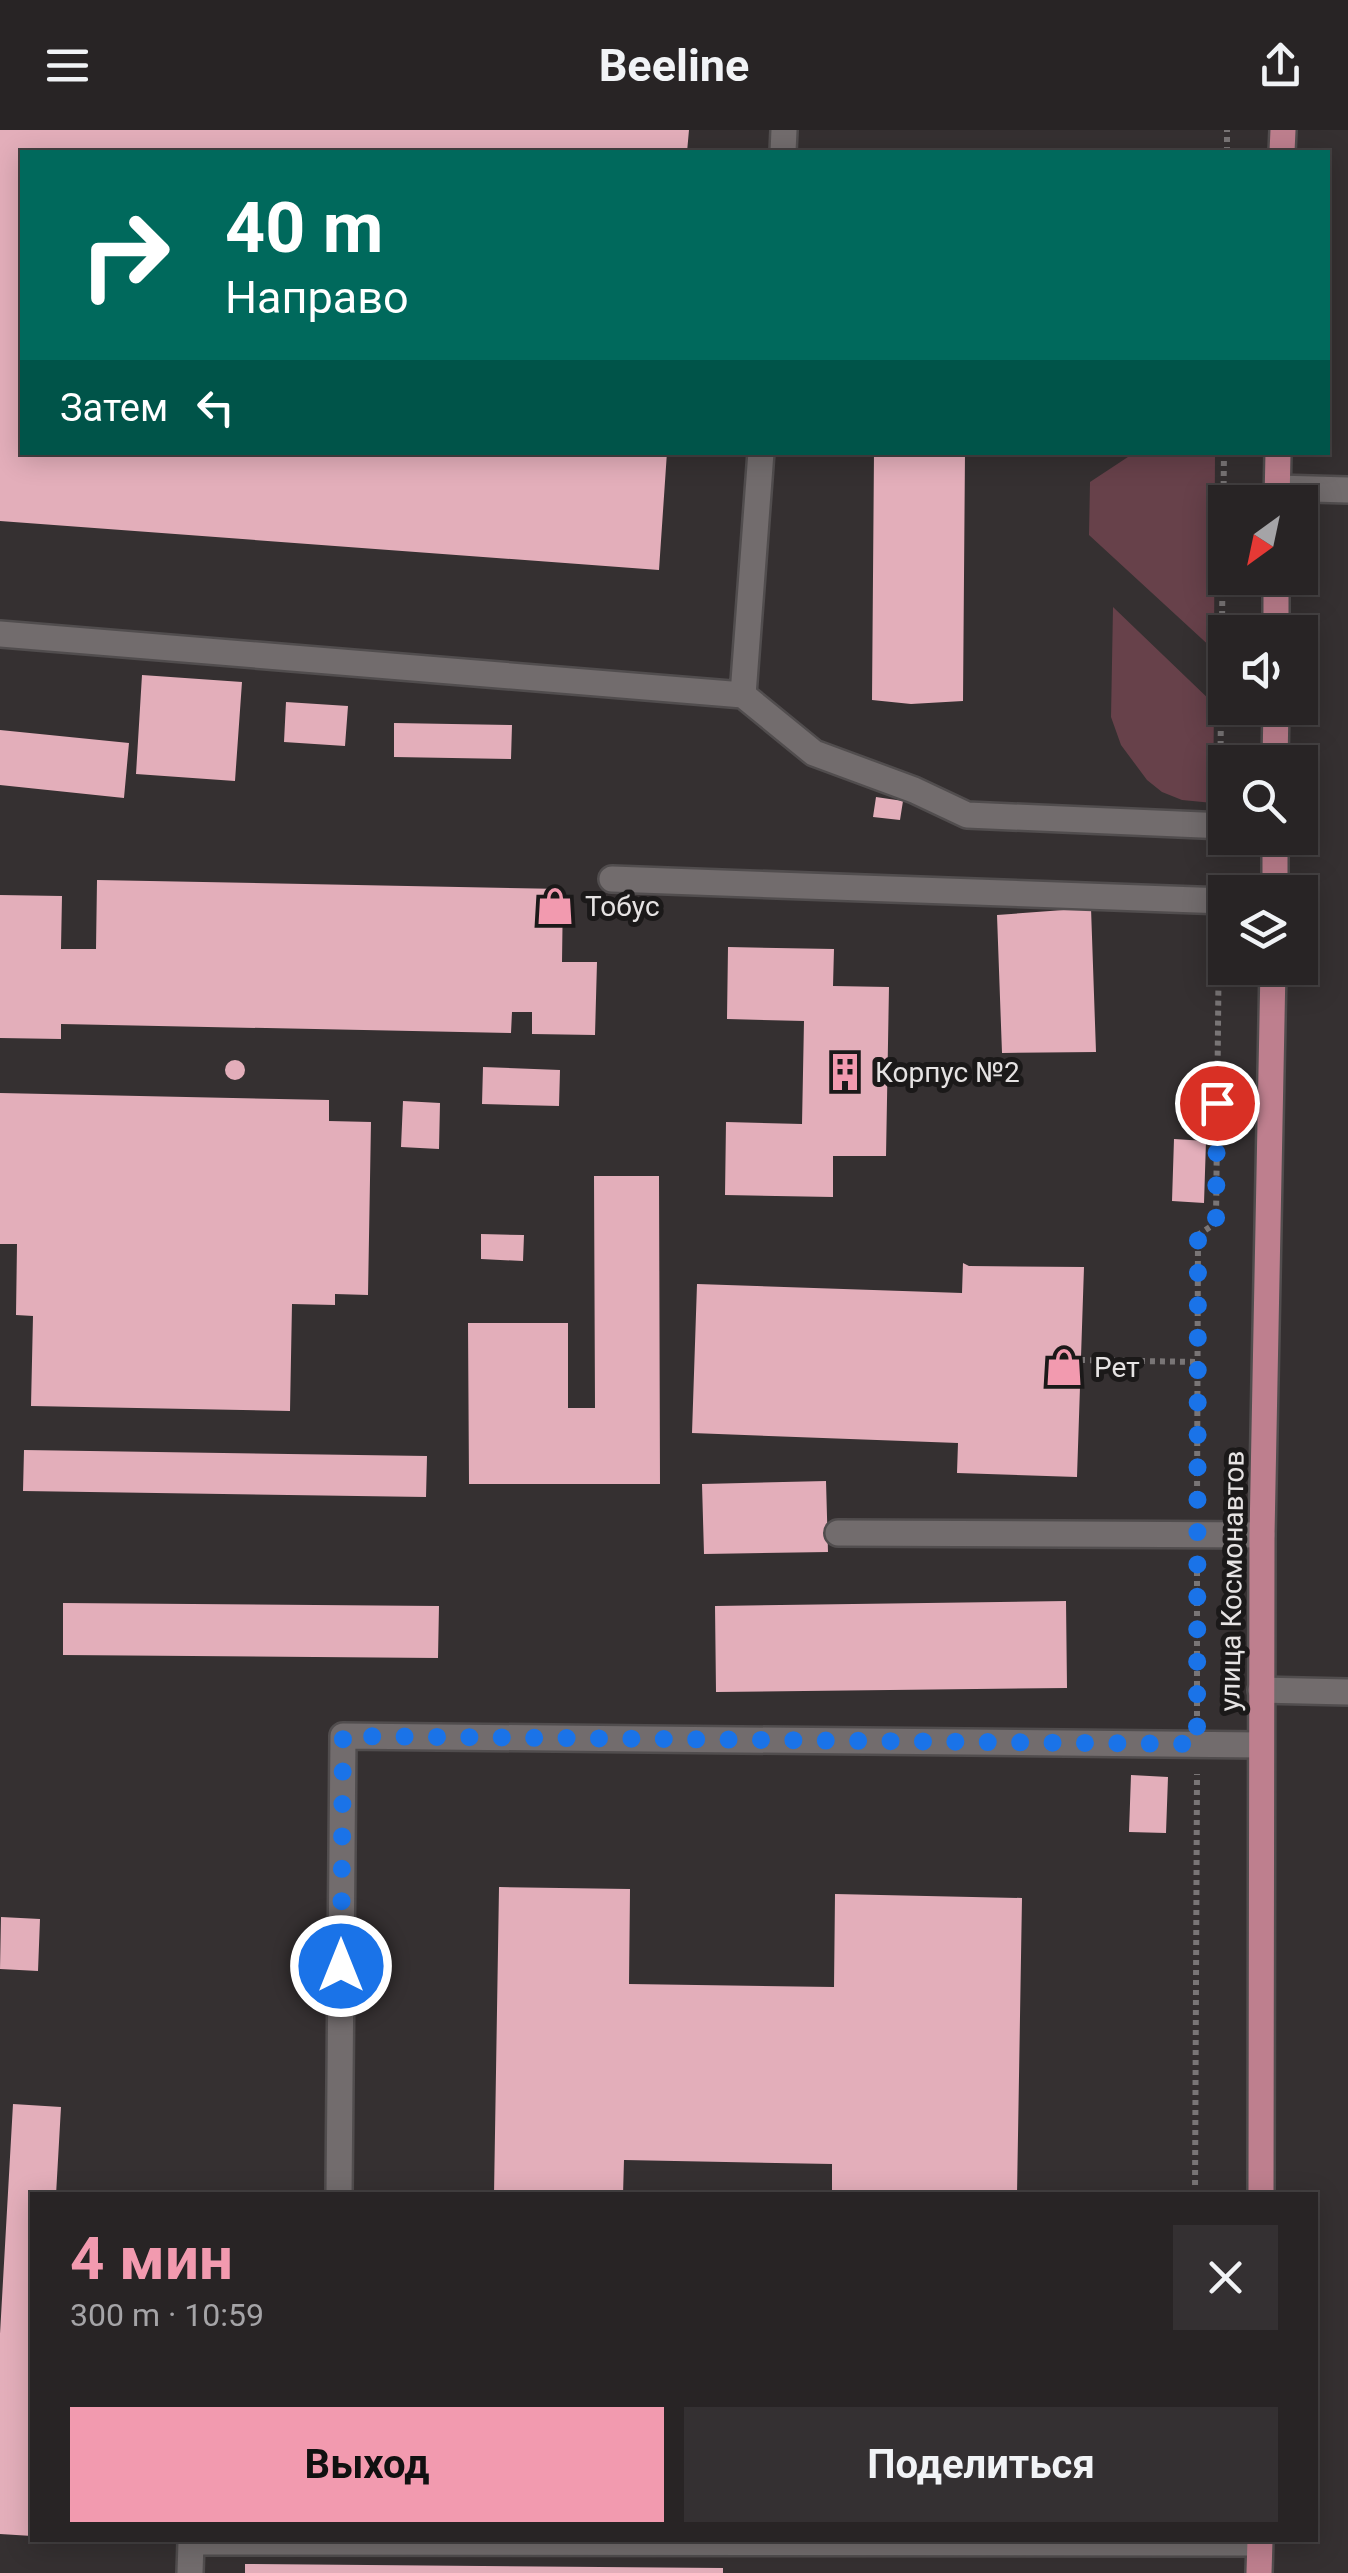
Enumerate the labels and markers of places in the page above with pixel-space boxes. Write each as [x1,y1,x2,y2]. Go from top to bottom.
shop icon: Тобус [534,885,576,927]
place label: Тобус [585,890,660,923]
building icon: Корпус №2 [824,1051,866,1093]
place label: Корпус №2 [875,1056,1020,1089]
pin [1175,1061,1260,1146]
shop icon: Рет [1043,1346,1085,1388]
place label: Рет [1094,1351,1140,1384]

